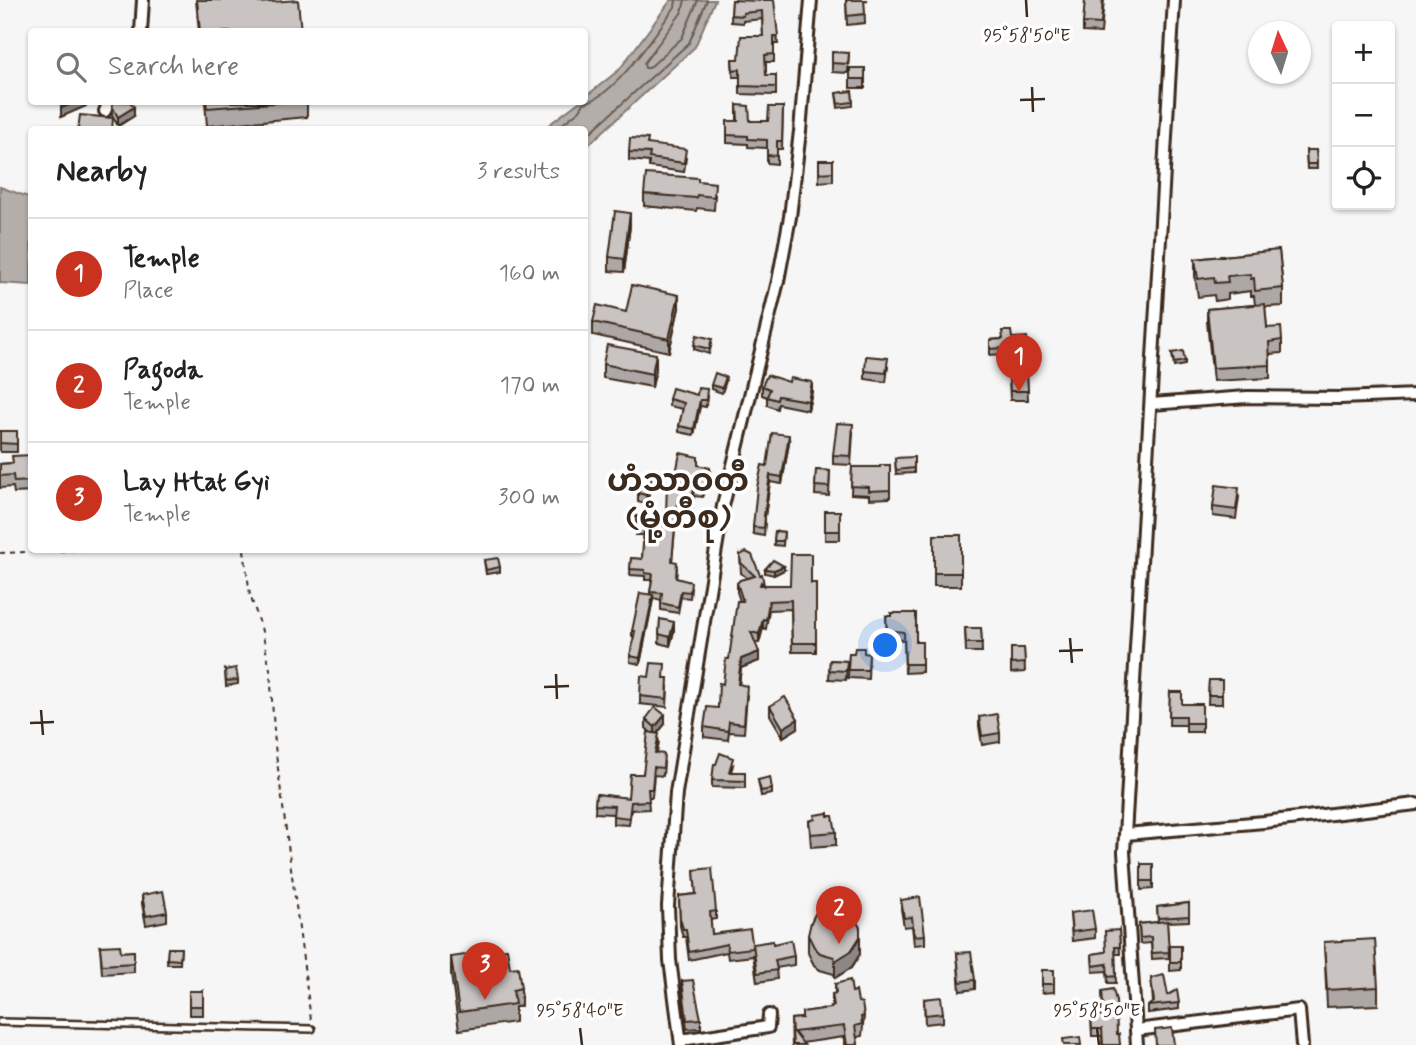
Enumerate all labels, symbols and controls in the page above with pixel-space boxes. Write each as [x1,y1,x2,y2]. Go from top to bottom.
north arrow [1248,21,1311,84]
map controls [1332,21,1395,210]
button: + [1332,21,1395,84]
text: 95°58'50"E [983,24,1071,48]
search box [28,28,588,105]
icon: search [52,48,90,86]
text: Search here [108,50,239,84]
button: − [1332,84,1395,147]
button: locate [1332,147,1395,210]
text: Nearby [56,152,147,191]
text: 3 results [477,157,560,187]
text: Temple [123,242,200,276]
text: 1 [74,259,84,289]
text: 160 m [499,259,560,289]
text: Place [123,276,174,306]
pin: 1 [996,334,1042,392]
text: Pagoda [123,354,203,388]
text: 2 [73,371,85,401]
text: 170 m [500,371,560,401]
text: Temple [123,388,191,418]
district label: ဟံသာဝတီ (မုံ့တီစု) [607,459,749,543]
text: Lay Htat Gyi [123,466,270,500]
text: 3 [74,483,84,513]
text: 300 m [498,483,560,513]
text: Temple [123,500,191,530]
your location [868,628,902,662]
pin: 2 [816,886,862,944]
pin: 3 [462,942,508,1000]
text: 95°58'40"E [537,999,623,1023]
text: 95°58'50"E [1053,999,1141,1023]

